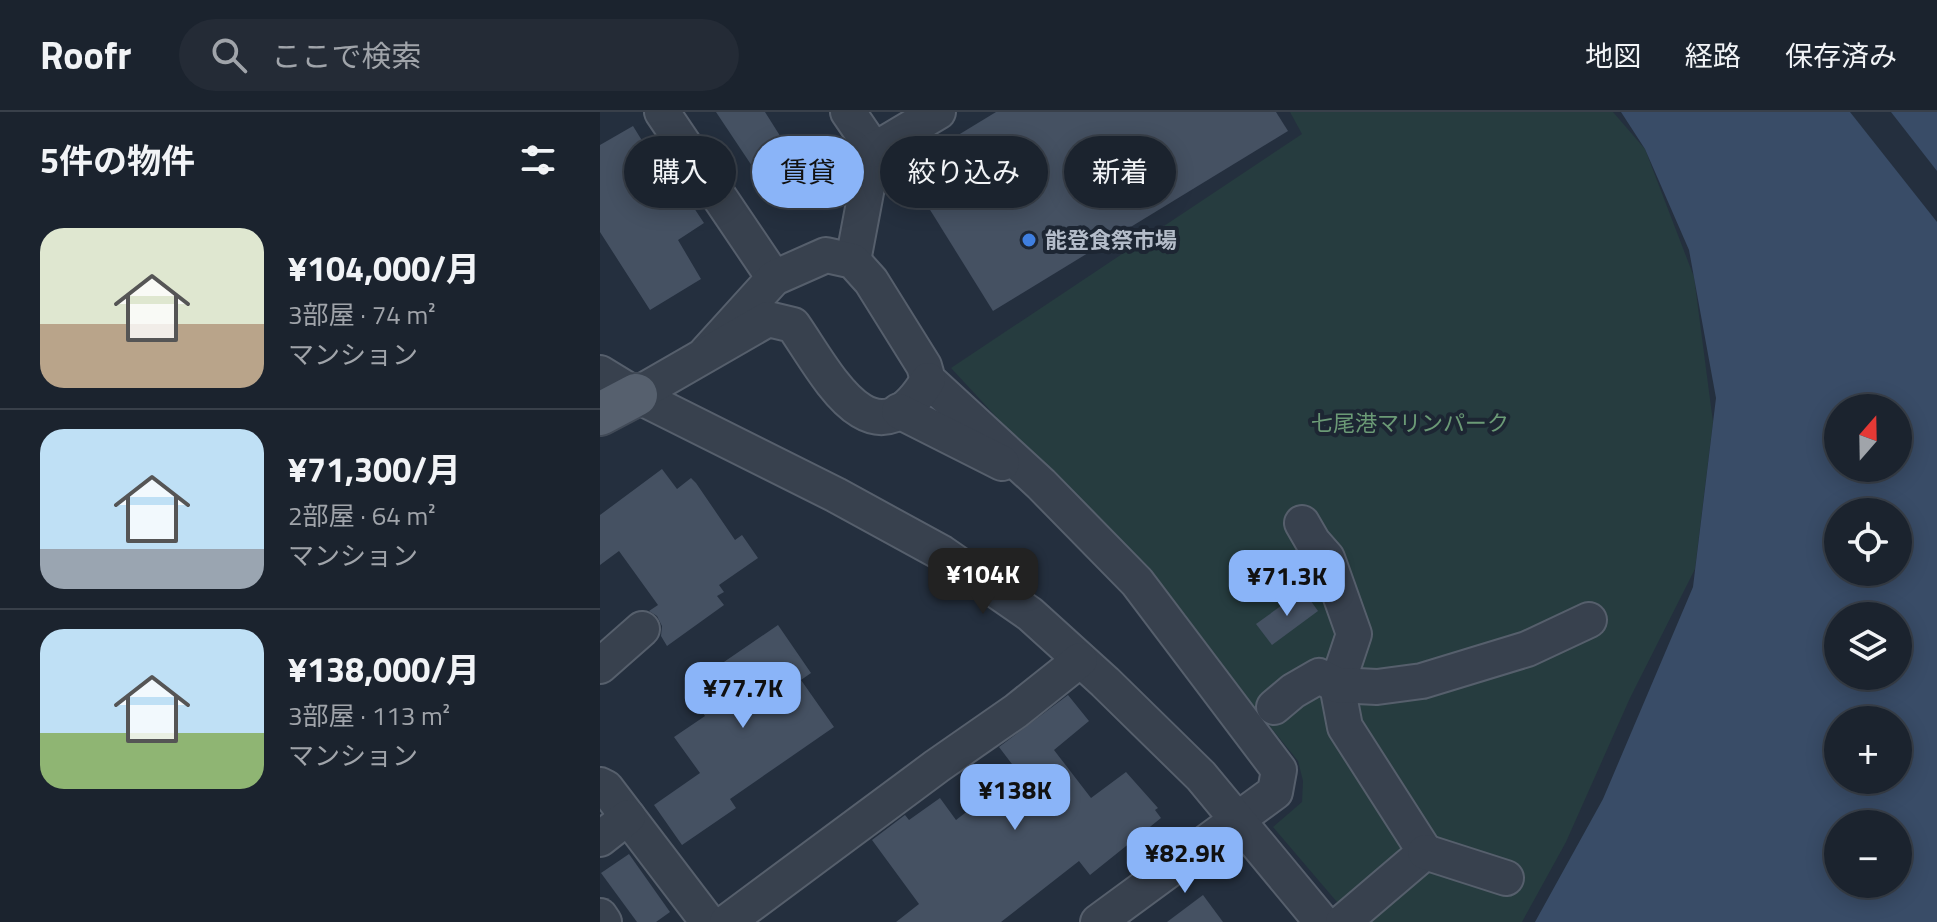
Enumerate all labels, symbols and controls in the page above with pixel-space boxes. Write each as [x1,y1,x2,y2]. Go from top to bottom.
search box [179,19,739,91]
text: Roofr [40,26,131,84]
icon: search [207,33,251,77]
text: ここで検索 [271,33,421,79]
text: 地図 [1585,34,1641,77]
text: 経路 [1685,34,1741,77]
text: 保存済み [1785,34,1897,77]
text: 5件の物件 [40,134,195,186]
chip: 購入 [624,136,736,208]
chip: 賃貸 [752,136,864,208]
chip: 絞り込み [880,136,1048,208]
chip: 新着 [1064,136,1176,208]
icon: filters [516,138,560,182]
place label: 能登食祭市場 [1045,223,1177,257]
marker: 能登食祭市場 [1020,231,1038,249]
text: ¥104,000/月 [288,242,480,294]
icon: home [104,260,200,356]
text: 3部屋 · 74 m² [288,295,436,334]
text: マンション [288,335,418,374]
north arrow [1824,394,1912,482]
map controls [1824,394,1912,898]
park label: 七尾港マリンパーク [1311,406,1509,440]
text: ¥71,300/月 [288,443,461,495]
icon: home [104,461,200,557]
text: 2部屋 · 64 m² [288,496,436,535]
button: locate [1824,498,1912,586]
text: マンション [288,536,418,575]
pin: ¥104K [927,548,1039,616]
pin: ¥71.3K [1222,550,1352,618]
text: ¥104K [946,554,1020,593]
text: ¥71.3K [1247,556,1327,595]
button: layers [1824,602,1912,690]
text: ¥138,000/月 [288,643,480,695]
icon: home [104,661,200,757]
pin: ¥77.7K [678,662,808,730]
text: ¥77.7K [703,668,783,707]
text: 3部屋 · 113 m² [288,696,450,735]
button: + [1824,706,1912,794]
text: マンション [288,736,418,775]
pin: ¥138K [959,764,1071,832]
text: ¥138K [978,770,1052,809]
button: − [1824,810,1912,898]
pin: ¥82.9K [1120,827,1250,895]
text: ¥82.9K [1145,833,1225,872]

